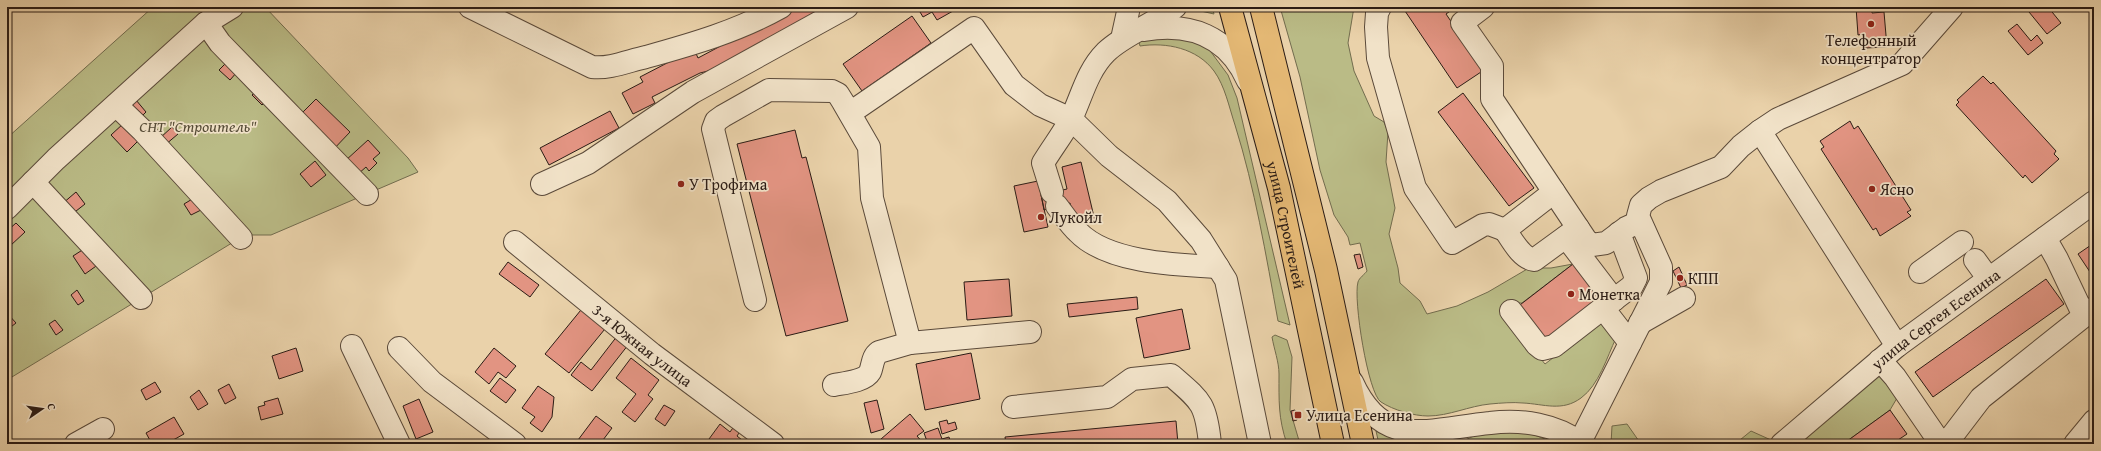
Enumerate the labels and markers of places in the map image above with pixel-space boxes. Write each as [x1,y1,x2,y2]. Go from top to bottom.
marker: Телефонный концентратор [1866,19,1876,29]
place label: Телефонный концентратор [1821,28,1921,70]
place label: У Трофима [689,172,768,196]
place label: Ясно [1879,177,1914,201]
marker: У Трофима [676,179,686,189]
marker: Ясно [1867,184,1877,194]
place label: Лукойл [1049,205,1102,229]
marker: Лукойл [1036,212,1046,222]
place label: КПП [1688,266,1718,290]
marker: КПП [1675,273,1685,283]
place label: Монетка [1579,282,1641,306]
marker: Монетка [1566,289,1576,299]
place label: Улица Есенина [1306,403,1413,427]
marker: Улица Есенина [1293,410,1303,420]

